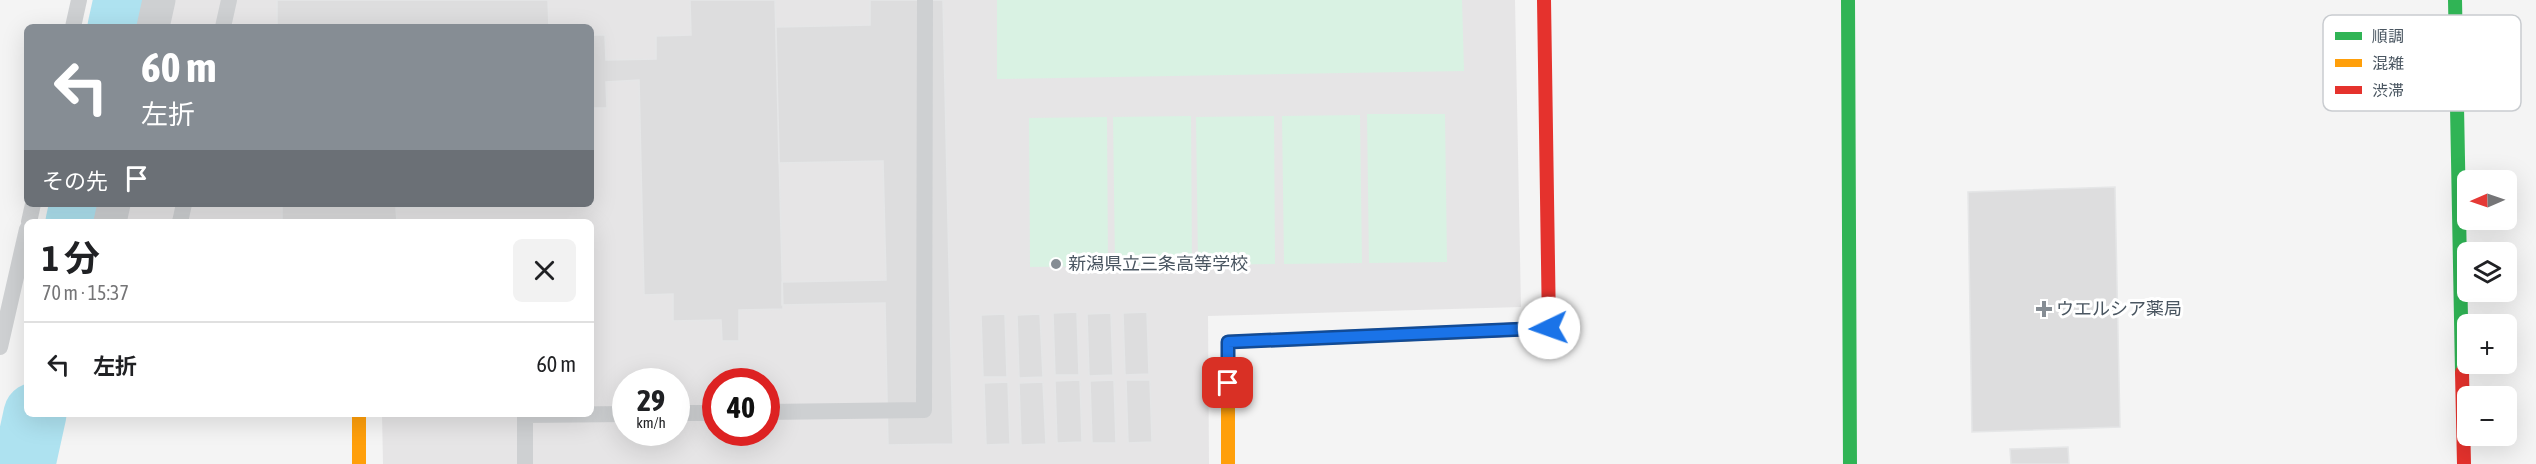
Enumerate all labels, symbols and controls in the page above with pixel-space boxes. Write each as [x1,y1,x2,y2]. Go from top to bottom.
legend [2323,15,2521,111]
text: 順調 [2372,27,2404,45]
text: 60 m [141,43,216,91]
icon: left [42,48,120,126]
text: 混雑 [2372,54,2404,72]
text: 渋滞 [2372,81,2404,99]
text: 左折 [141,99,195,130]
icon: arrive [120,162,153,195]
text: その先 [42,168,108,194]
north arrow [2457,170,2517,230]
map controls [2457,170,2517,446]
text: 1 分 [42,237,100,279]
button: close [513,239,576,302]
button: layers [2457,242,2517,302]
place label: 新潟県立三条高等学校 [1068,253,1248,274]
marker: 新潟県立三条高等学校 [1049,257,1063,271]
text: 70 m · 15:37 [42,281,129,304]
position arrow [1517,296,1581,360]
place label: ウエルシア薬局 [2056,298,2182,319]
marker: ウエルシア薬局 [2037,302,2051,316]
button: + [2457,314,2517,374]
icon: left [42,348,75,381]
text: 60 m [536,351,576,377]
text: 左折 [93,353,137,379]
pin [1202,357,1253,408]
icon: arrive [1211,366,1244,399]
speed limit sign: 40 [702,368,780,446]
text: 29 [637,383,665,417]
button: − [2457,386,2517,446]
text: km/h [636,414,666,431]

